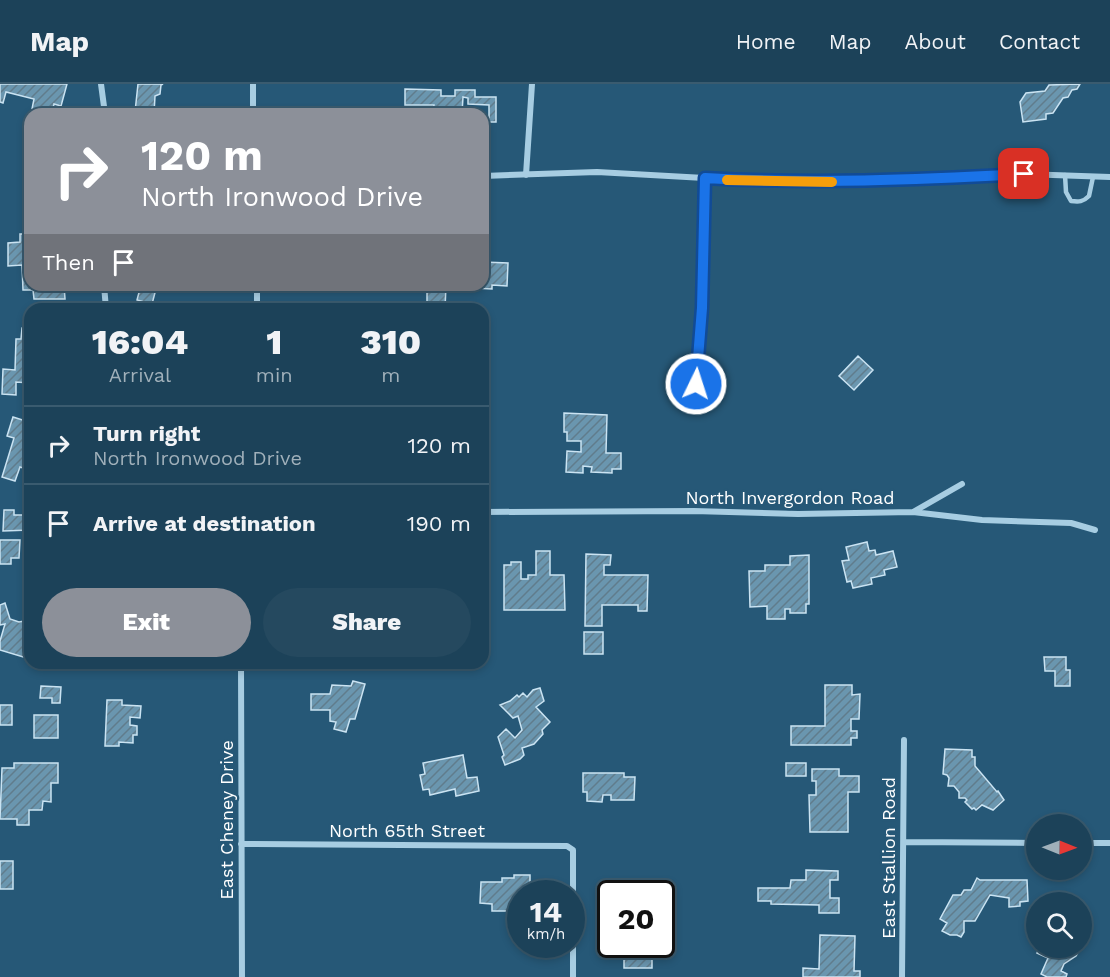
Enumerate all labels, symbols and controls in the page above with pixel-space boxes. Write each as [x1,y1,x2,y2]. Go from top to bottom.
text: Map [30,25,89,58]
text: Home [736,29,796,54]
text: Map [829,29,872,54]
text: About [905,29,966,54]
text: Contact [999,29,1080,54]
text: 120 m [141,131,263,180]
icon: right [42,132,120,210]
pin [998,148,1049,199]
icon: arrive [1007,157,1040,190]
text: North Ironwood Drive [141,181,423,213]
icon: arrive [107,246,140,279]
text: Then [42,250,95,275]
text: 16:04 [92,321,188,363]
text: 1 [266,321,282,363]
text: 310 [360,321,421,363]
position arrow [664,352,728,416]
text: Arrival [109,363,171,387]
text: min [256,363,293,387]
text: m [381,363,400,387]
text: Turn right [93,421,200,446]
icon: right [42,429,75,462]
text: 120 m [407,433,471,458]
text: North Ironwood Drive [93,446,302,470]
street label: North Invergordon Road [685,487,895,508]
icon: arrive [42,507,75,540]
text: Arrive at destination [93,511,316,536]
text: 190 m [407,511,471,536]
button: Exit [42,588,251,657]
button: Share [263,588,471,657]
street label: East Cheney Drive [216,740,237,900]
street label: East Stallion Road [878,777,899,939]
north arrow [1026,814,1092,880]
map controls [1026,814,1092,958]
street label: North 65th Street [329,820,485,841]
speed limit sign: 20 [597,880,675,958]
button: search [1026,892,1092,958]
text: 14 [530,894,562,929]
text: km/h [527,925,565,943]

